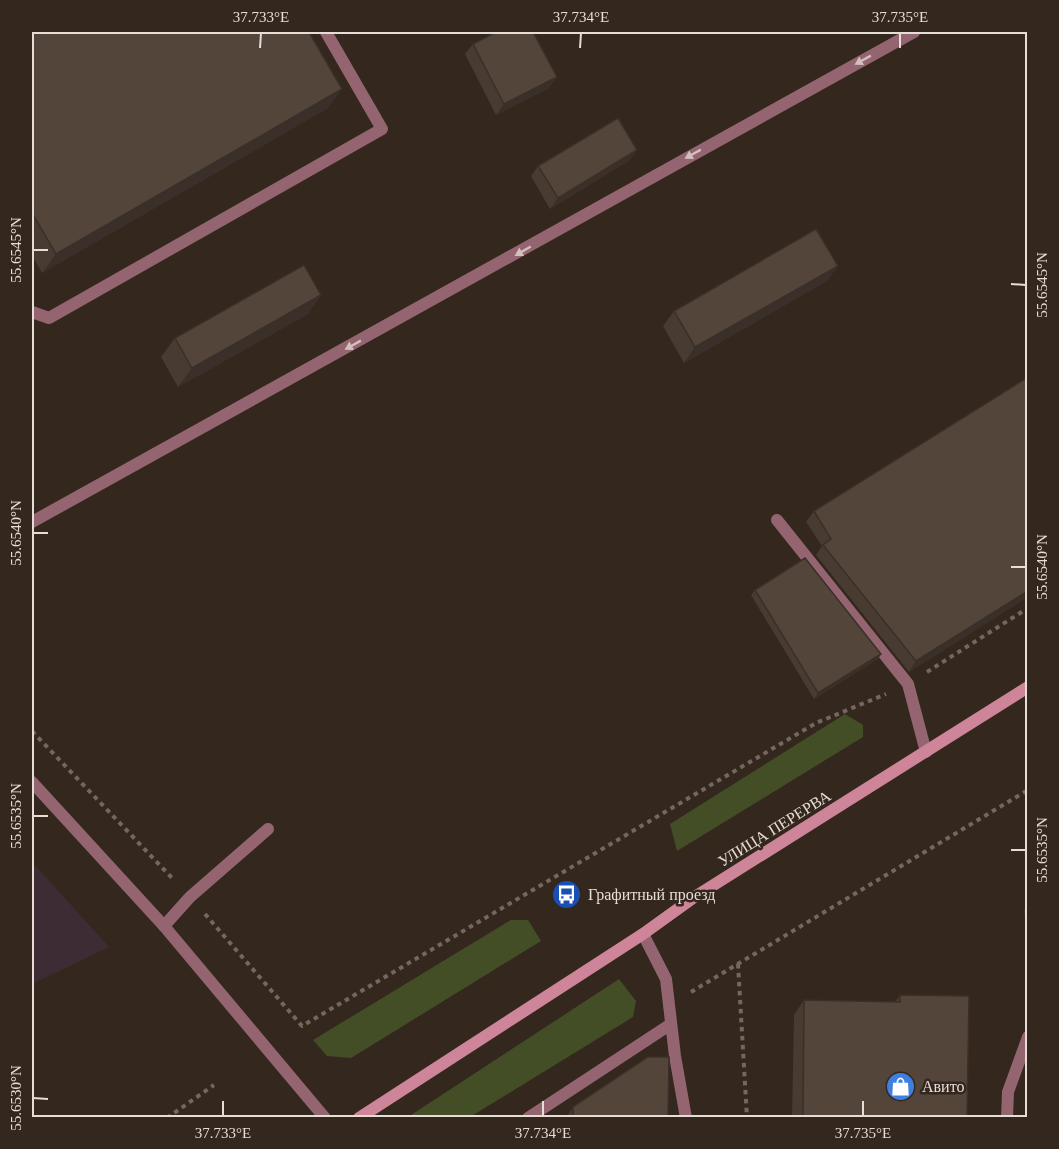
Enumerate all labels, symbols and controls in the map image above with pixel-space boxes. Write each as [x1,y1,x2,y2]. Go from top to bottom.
text: 37.733°E [233,9,289,25]
text: 37.734°E [553,9,609,25]
text: 37.735°E [872,9,928,25]
one-way arrow [854,55,871,65]
one-way arrow [684,149,701,159]
text: 55.6545°N [8,217,24,283]
one-way arrow [514,246,531,256]
text: 55.6545°N [1034,252,1050,318]
one-way arrow [344,340,361,350]
text: 55.6540°N [8,500,24,566]
text: 55.6540°N [1034,534,1050,600]
text: 55.6535°N [8,783,24,849]
street label: УЛИЦА ПЕРЕРВА [715,787,834,871]
text: 55.6535°N [1034,817,1050,883]
bus stop icon: Графитный проезд [551,878,583,910]
place label: Графитный проезд [588,886,715,904]
text: 55.6530°N [8,1065,24,1131]
shop icon: Авито [885,1070,917,1102]
place label: Авито [922,1078,964,1095]
text: 37.733°E [195,1125,251,1141]
text: 37.734°E [515,1125,571,1141]
text: 37.735°E [835,1125,891,1141]

